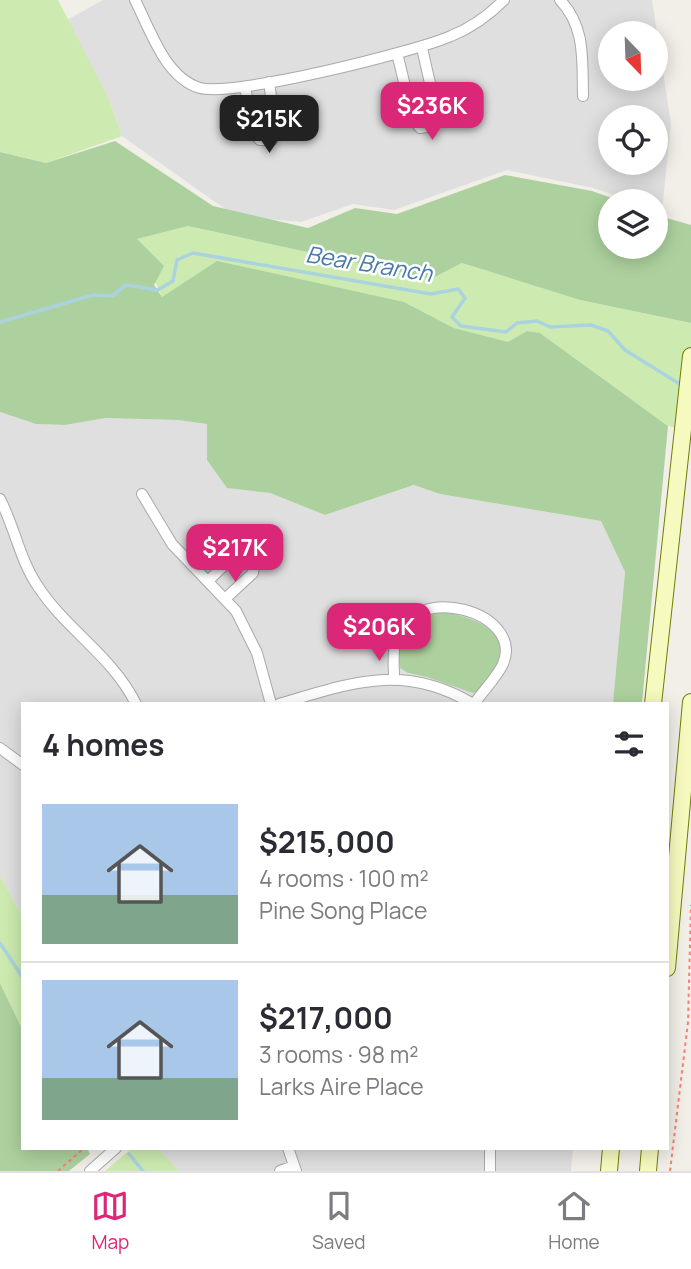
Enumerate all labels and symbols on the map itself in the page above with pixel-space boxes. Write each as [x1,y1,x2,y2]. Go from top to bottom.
north arrow [598,21,668,91]
pin: $236K [383,82,481,142]
pin: $215K [220,96,318,155]
water label: Bear Branch [304,237,436,289]
pin: $217K [186,524,284,584]
pin: $206K [330,604,428,663]

